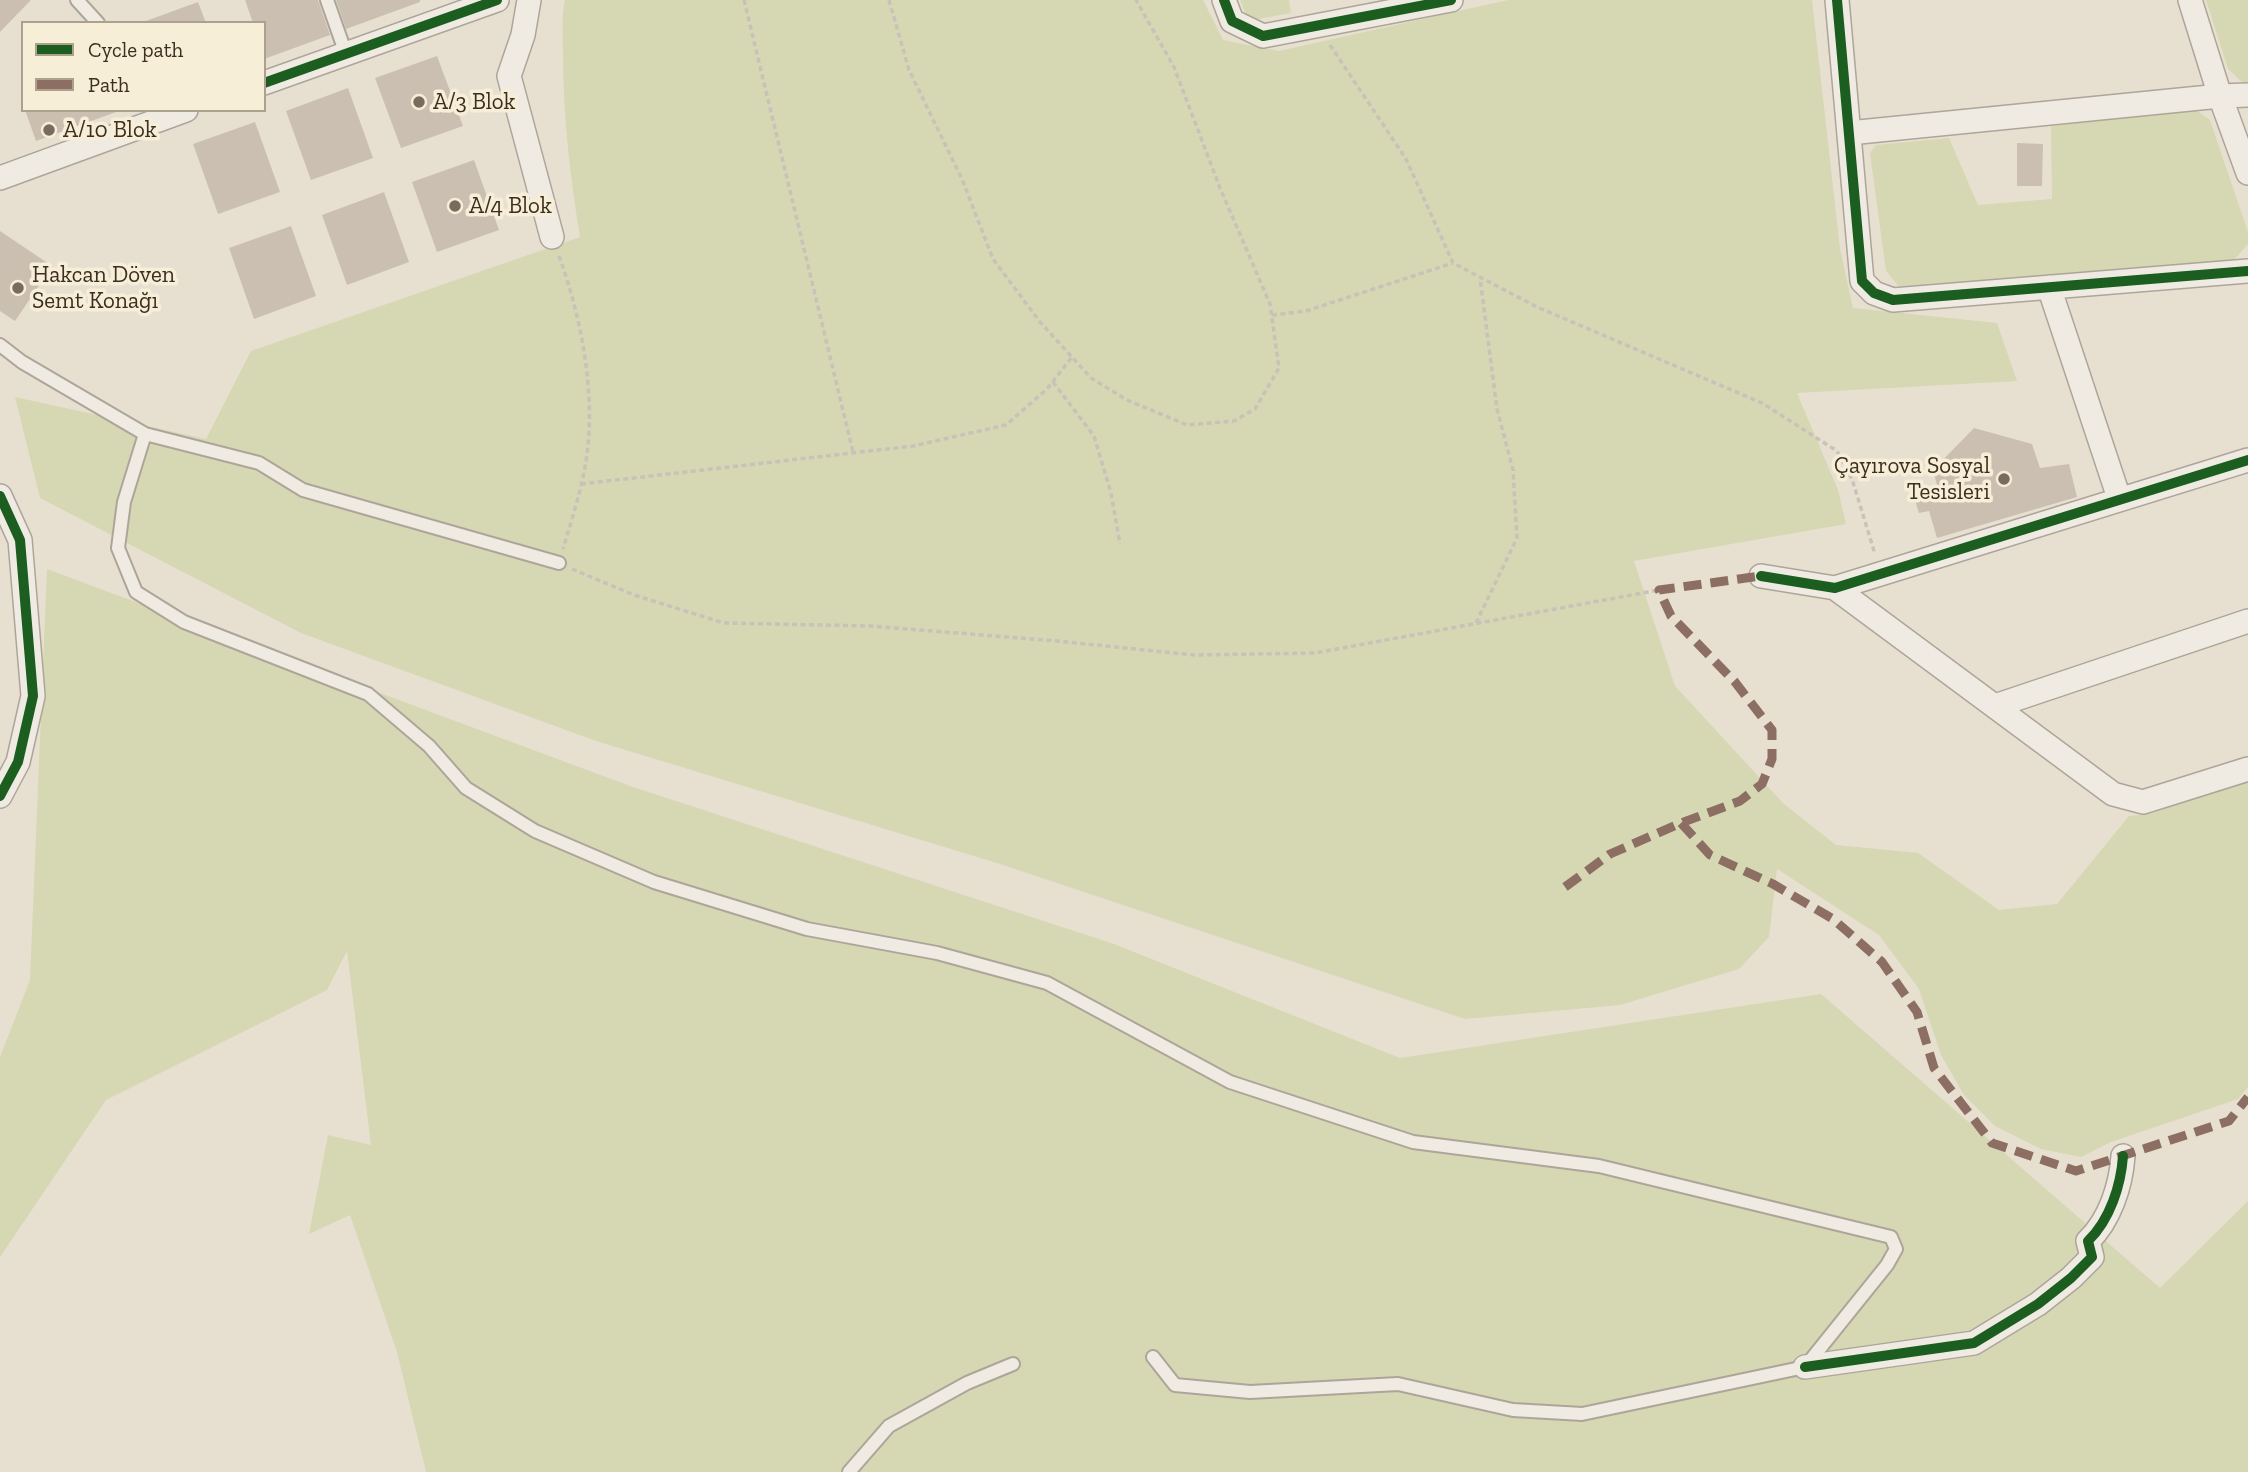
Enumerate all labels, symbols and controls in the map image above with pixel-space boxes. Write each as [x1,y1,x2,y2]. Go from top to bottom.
legend [21,21,266,112]
text: Cycle path [88,37,183,62]
text: Path [88,72,130,97]
place label: A/3 Blok [433,88,516,116]
marker: A/3 Blok [411,94,427,110]
place label: A/10 Blok [63,116,157,144]
marker: A/10 Blok [41,122,57,138]
place label: A/4 Blok [469,192,552,220]
marker: A/4 Blok [447,198,463,214]
place label: Hakcan Döven Semt Konağı [32,261,175,315]
marker: Hakcan Döven Semt Konağı [10,280,26,296]
place label: Çayırova Sosyal Tesisleri [1834,452,1990,506]
marker: Çayırova Sosyal Tesisleri [1996,471,2012,487]

